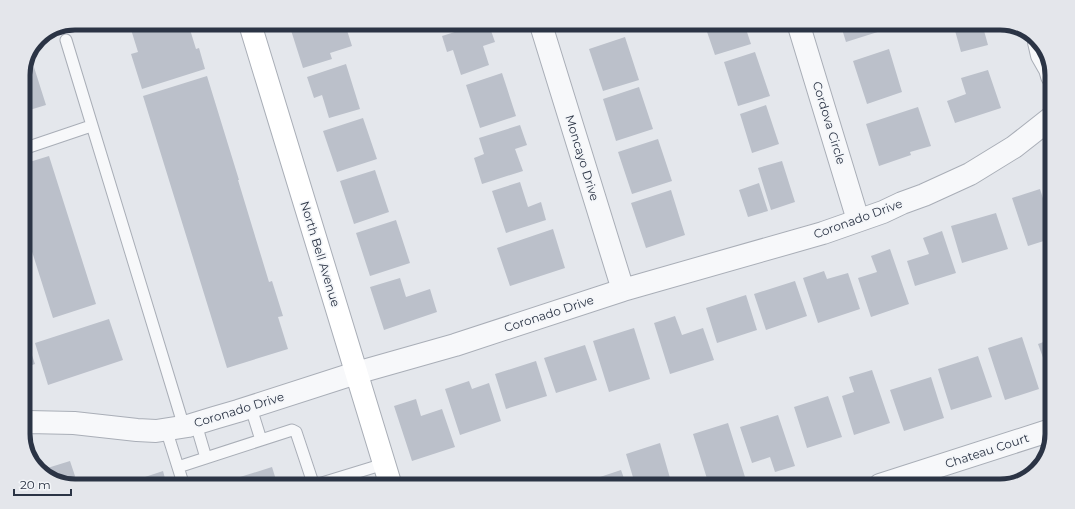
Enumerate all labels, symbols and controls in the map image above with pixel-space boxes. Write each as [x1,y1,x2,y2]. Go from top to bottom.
street label: Cordova Circle [810,80,849,166]
street label: Moncayo Drive [562,113,603,203]
street label: Coronado Drive [811,196,904,242]
street label: North Bell Avenue [297,199,344,308]
street label: Coronado Drive [502,292,596,335]
street label: Coronado Drive [192,389,286,430]
street label: Chateau Court [943,430,1031,471]
scale bar [14,471,71,497]
text: 20 m [20,477,51,492]

